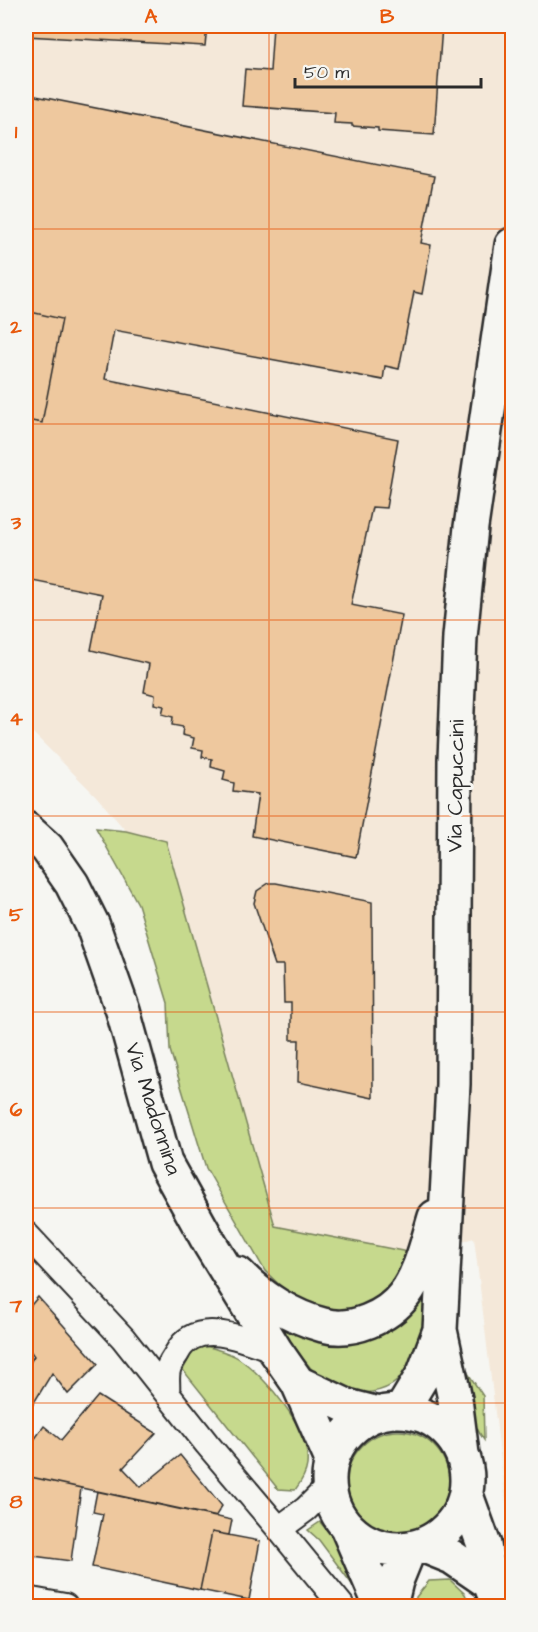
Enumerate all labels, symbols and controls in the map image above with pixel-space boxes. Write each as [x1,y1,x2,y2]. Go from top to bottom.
text: A [145,3,158,31]
text: B [380,3,395,31]
scale bar [295,51,481,89]
text: 50 m [304,60,349,85]
text: 1 [15,118,18,146]
text: 2 [9,313,22,341]
text: 3 [10,509,22,537]
text: 4 [9,705,23,733]
street label: Via Capuccini [439,719,473,853]
text: 5 [9,901,24,929]
street label: Via Madonnina [117,1039,189,1179]
text: 6 [10,1096,23,1124]
text: 7 [9,1292,23,1320]
text: 8 [10,1488,23,1516]

